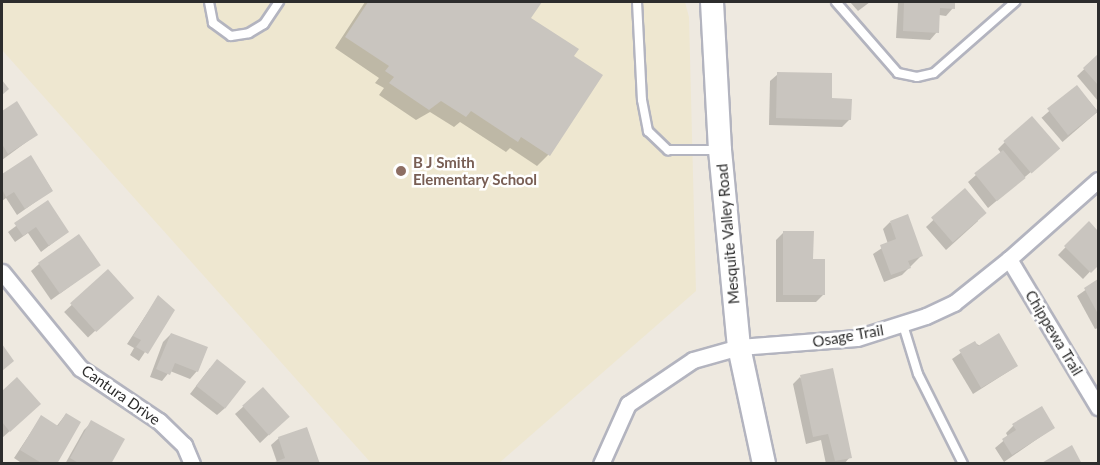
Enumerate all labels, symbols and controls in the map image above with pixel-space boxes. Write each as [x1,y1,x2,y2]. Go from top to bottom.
place label: B J Smith Elementary School [413,153,537,188]
street label: Mesquite Valley Road [713,163,743,305]
marker: B J Smith Elementary School [394,164,408,178]
street label: Chippewa Trail [1021,287,1087,379]
street label: Osage Trail [811,321,885,351]
street label: Cantura Drive [78,361,164,429]

